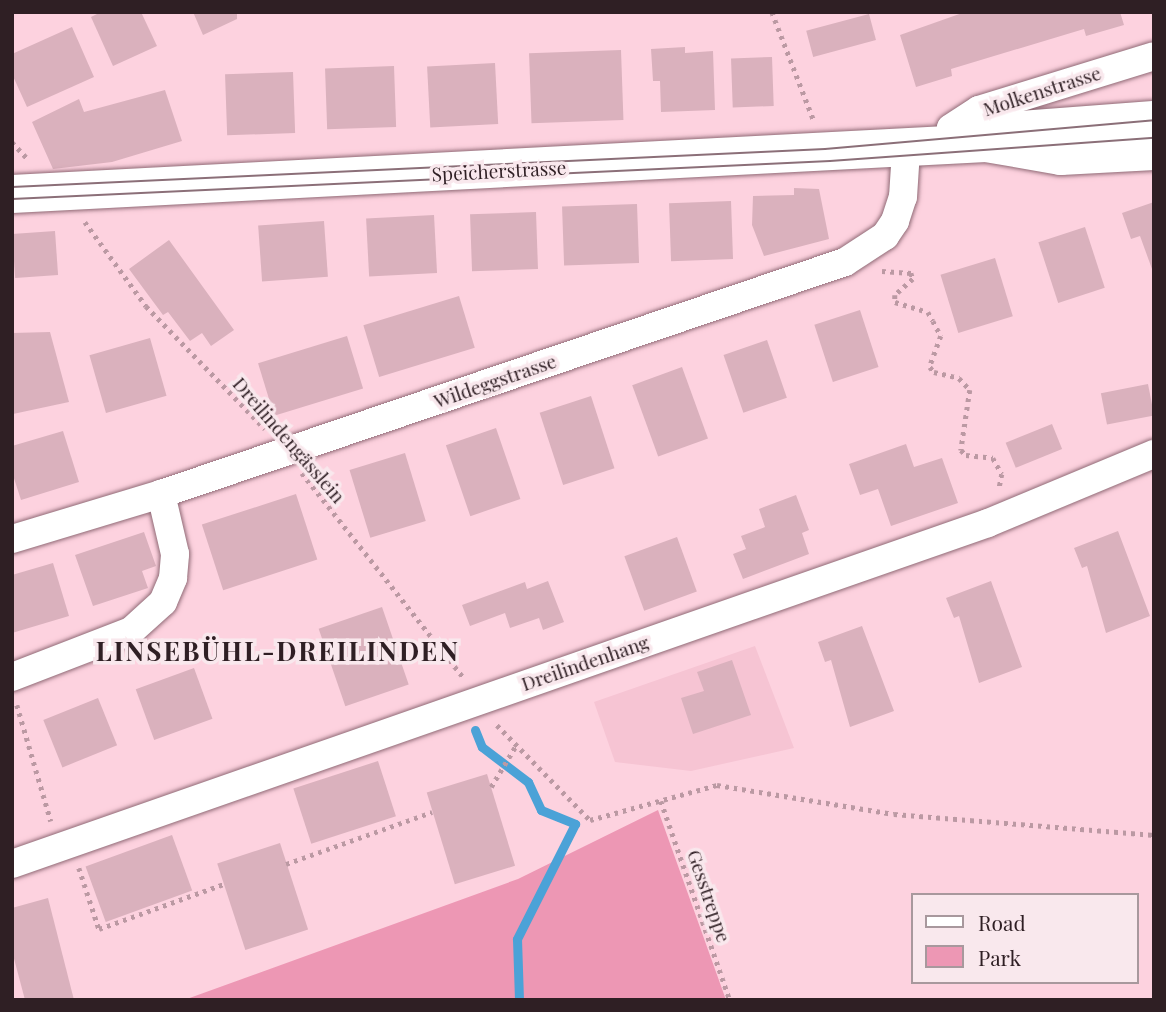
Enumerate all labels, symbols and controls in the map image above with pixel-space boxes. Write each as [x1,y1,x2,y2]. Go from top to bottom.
street label: Molkenstrasse [980,61,1104,121]
street label: Speicherstrasse [431,156,567,186]
street label: Wildeggstrasse [431,349,559,413]
street label: Dreilindengässlein [228,372,350,508]
street label: Dreilindenhang [518,631,652,695]
district label: LINSEBÜHL-DREILINDEN [98,635,458,667]
street label: Gesstreppe [683,847,735,945]
legend [911,893,1138,984]
text: Road [978,908,1026,936]
text: Park [978,943,1021,971]

